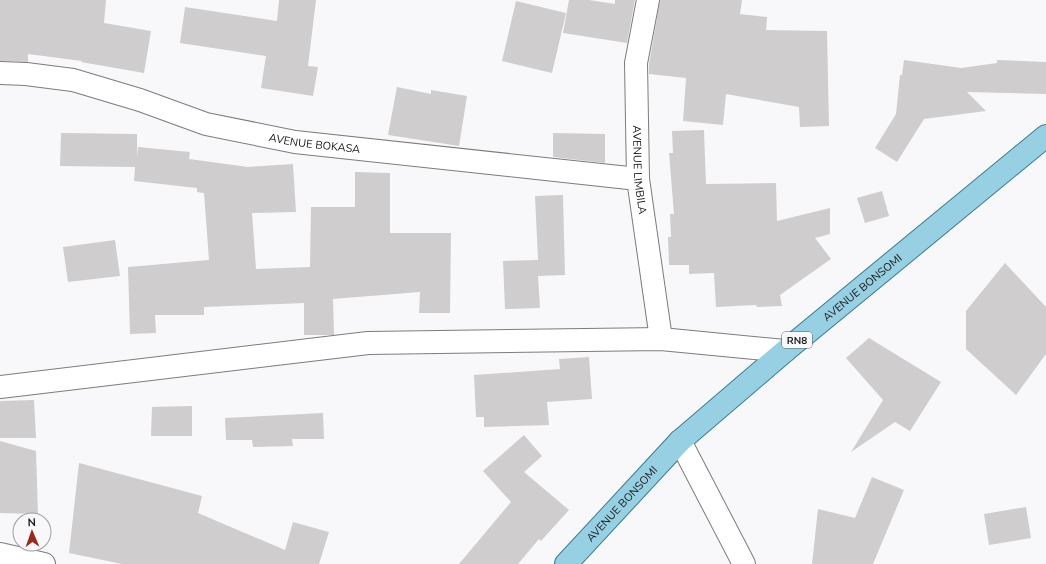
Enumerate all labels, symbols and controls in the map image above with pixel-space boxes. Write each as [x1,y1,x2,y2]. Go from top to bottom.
street label: AVENUE LIMBILA [629,125,650,215]
street label: AVENUE BOKASA [268,130,361,157]
street label: AVENUE BONSOMI [820,251,905,325]
road number: RN8 [782,332,812,348]
street label: AVENUE BONSOMI [583,463,661,545]
north arrow [12,512,52,552]
text: N [27,515,36,530]

